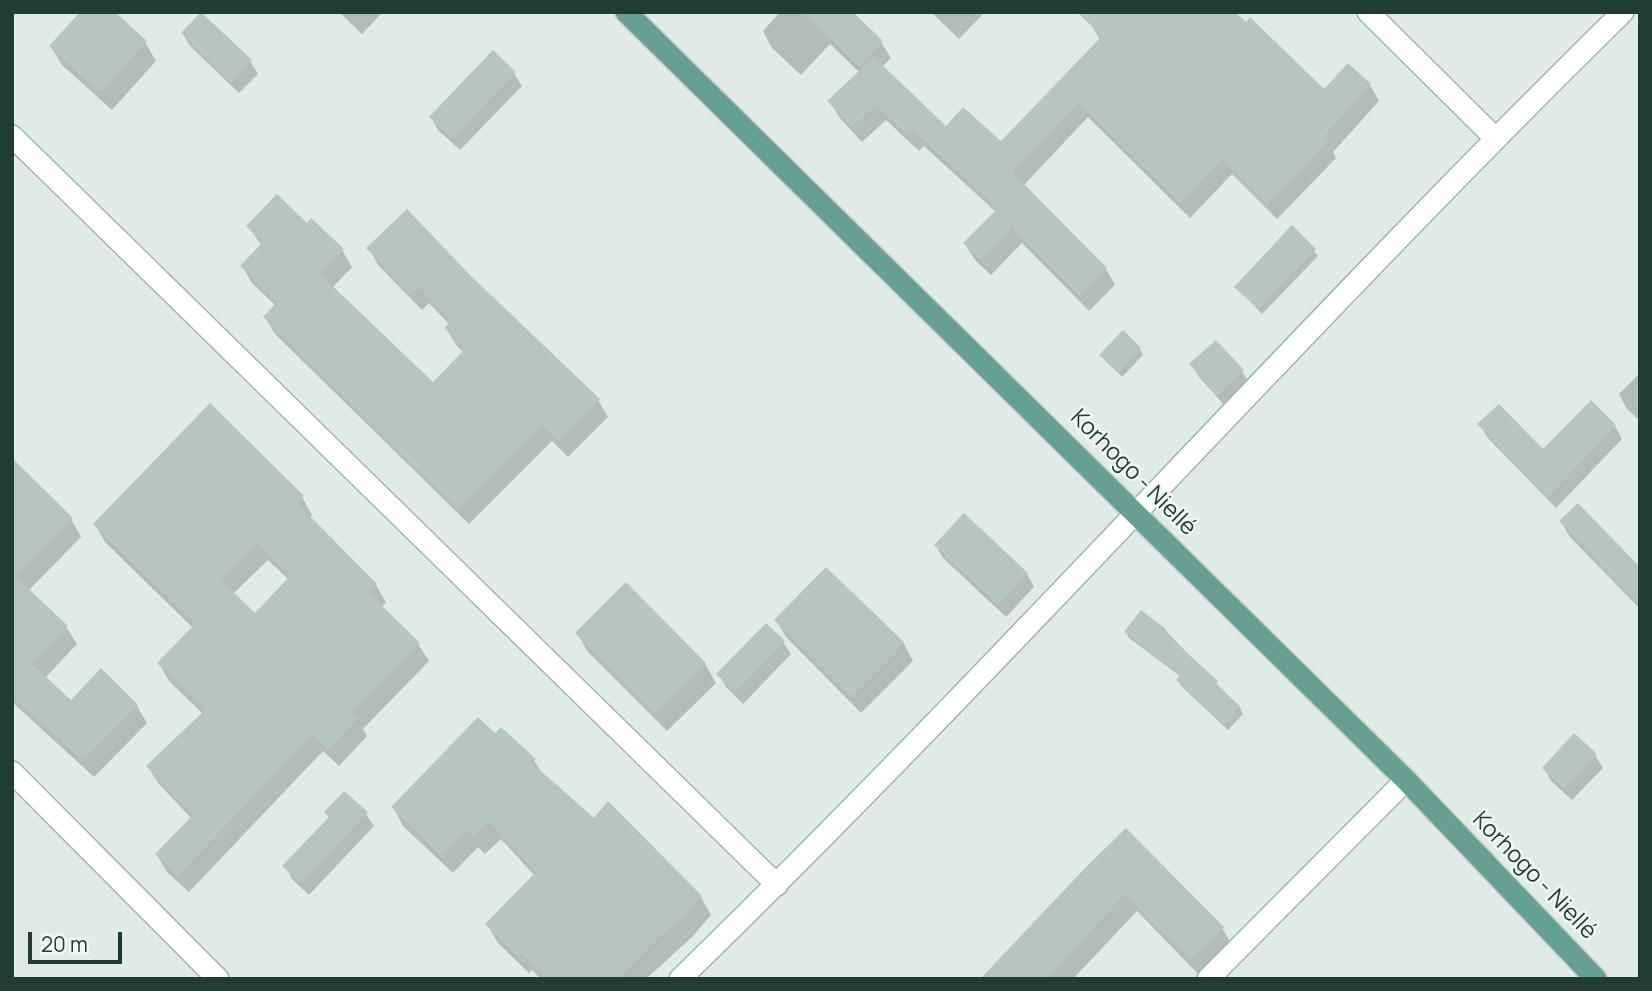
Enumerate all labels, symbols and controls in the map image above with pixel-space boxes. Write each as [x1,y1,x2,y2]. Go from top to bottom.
street label: Korhogo - Niellé [1064,404,1202,542]
street label: Korhogo - Niellé [1466,806,1602,946]
scale bar [32,918,126,962]
text: 20 m [41,930,88,958]

